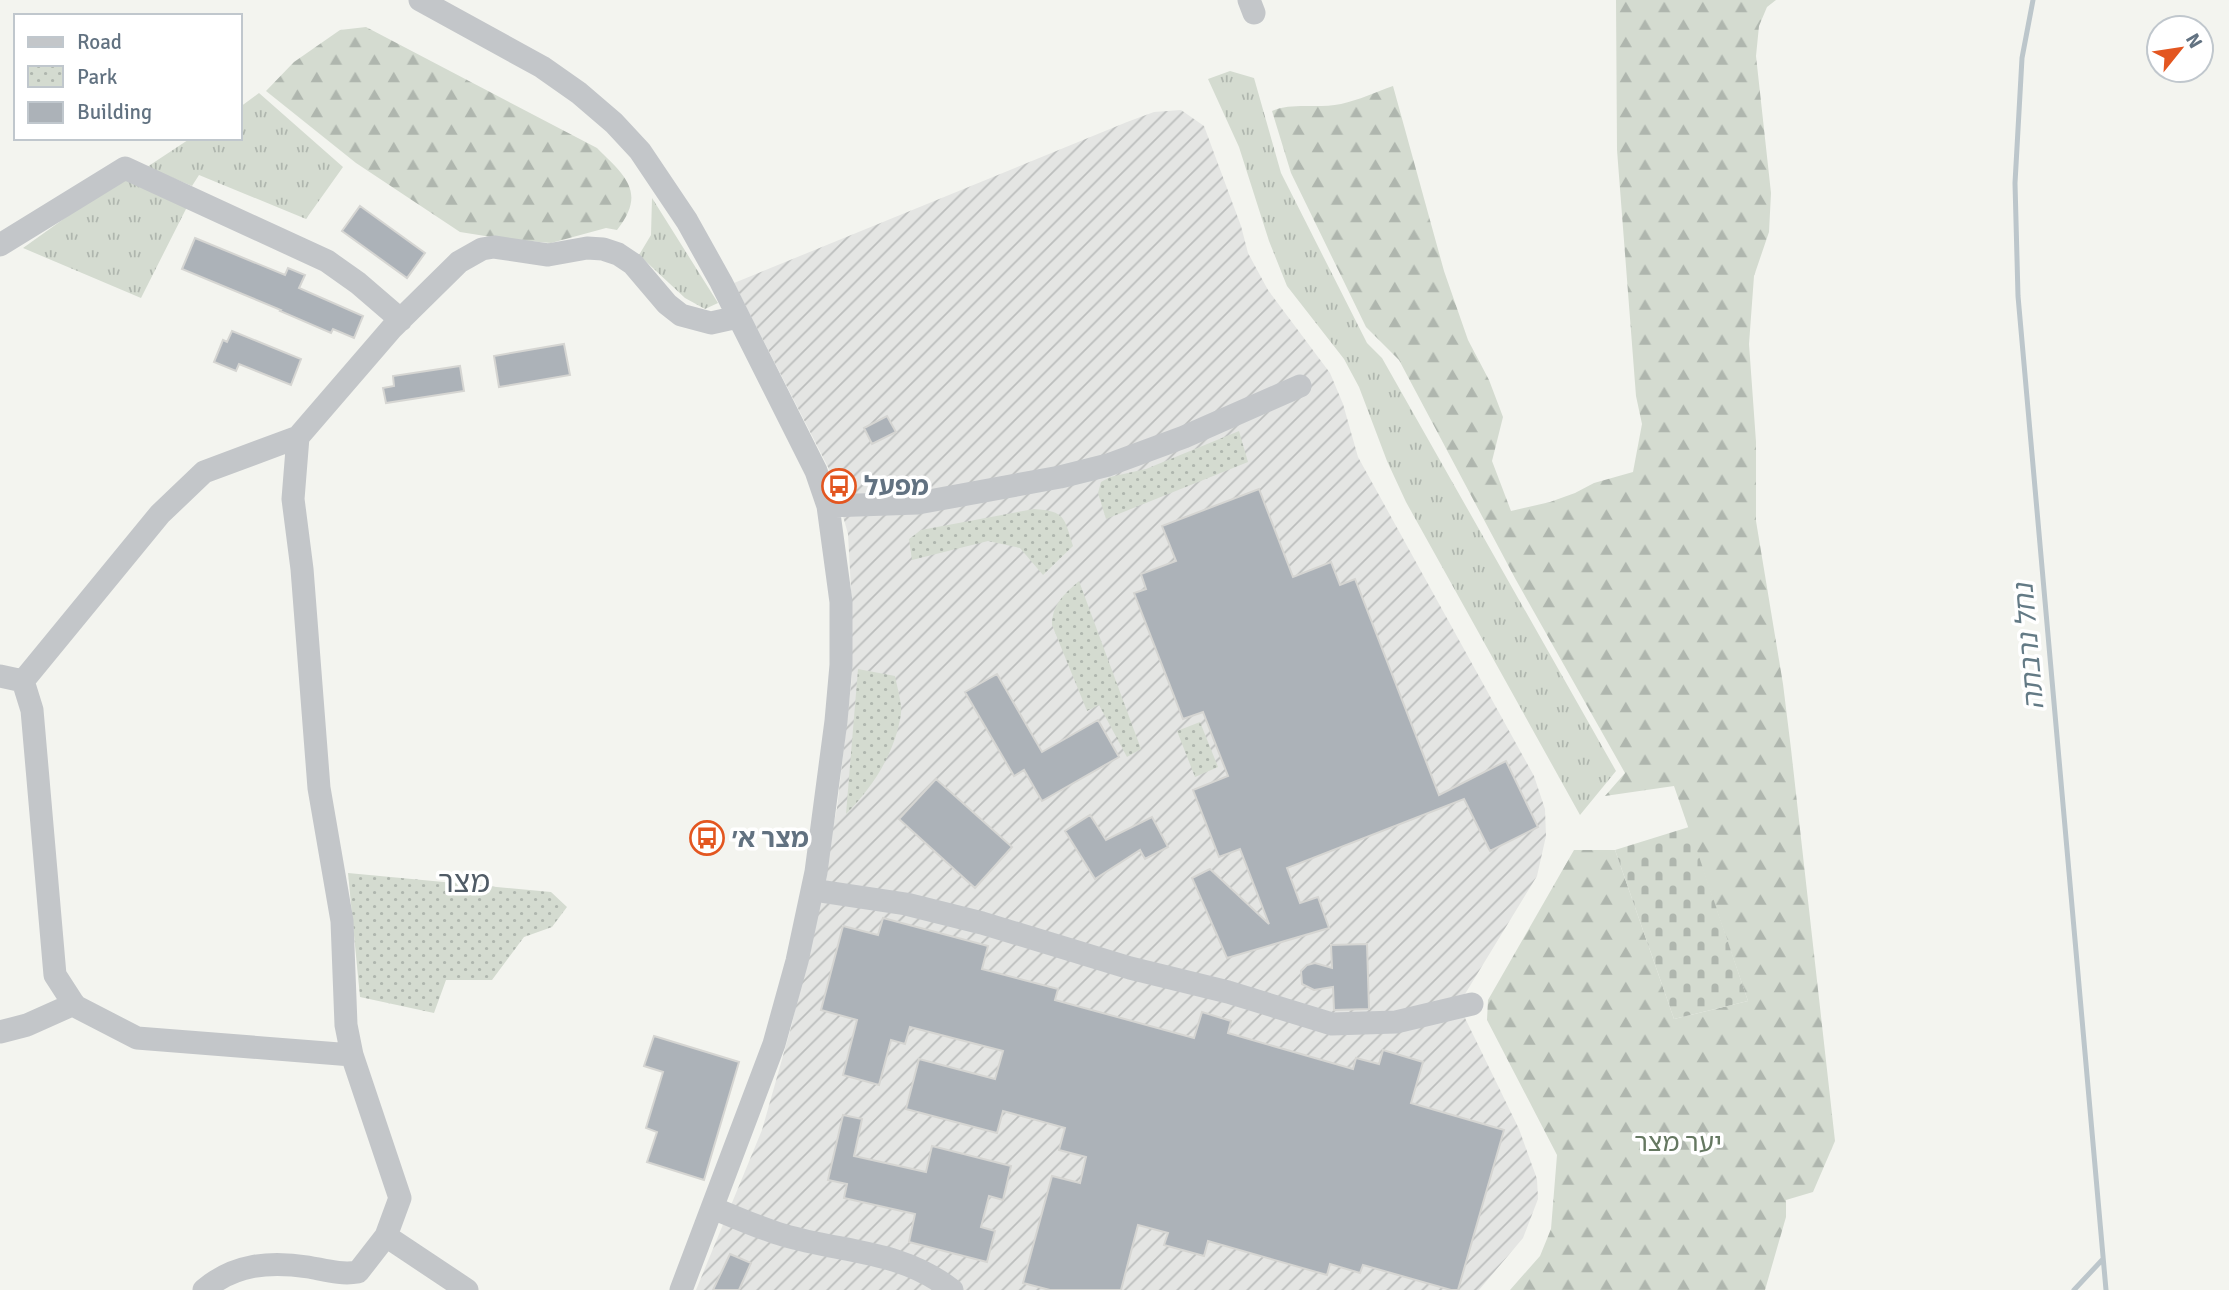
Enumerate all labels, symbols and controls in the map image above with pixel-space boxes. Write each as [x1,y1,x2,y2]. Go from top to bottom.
legend [14,14,242,140]
north arrow [2145,14,2215,84]
text: Road [77,29,122,55]
text: N [2180,29,2208,53]
text: Park [77,64,118,90]
text: Building [77,99,152,125]
bus stop icon: מפעל [820,467,858,505]
place label: מפעל [864,471,929,503]
water label: נחל נרבתה [2006,580,2051,712]
bus stop icon: מצר א׳ [688,819,726,857]
place label: מצר א׳ [732,823,809,855]
district label: מצר [438,864,490,901]
park label: יער מצר [1634,1127,1722,1159]

